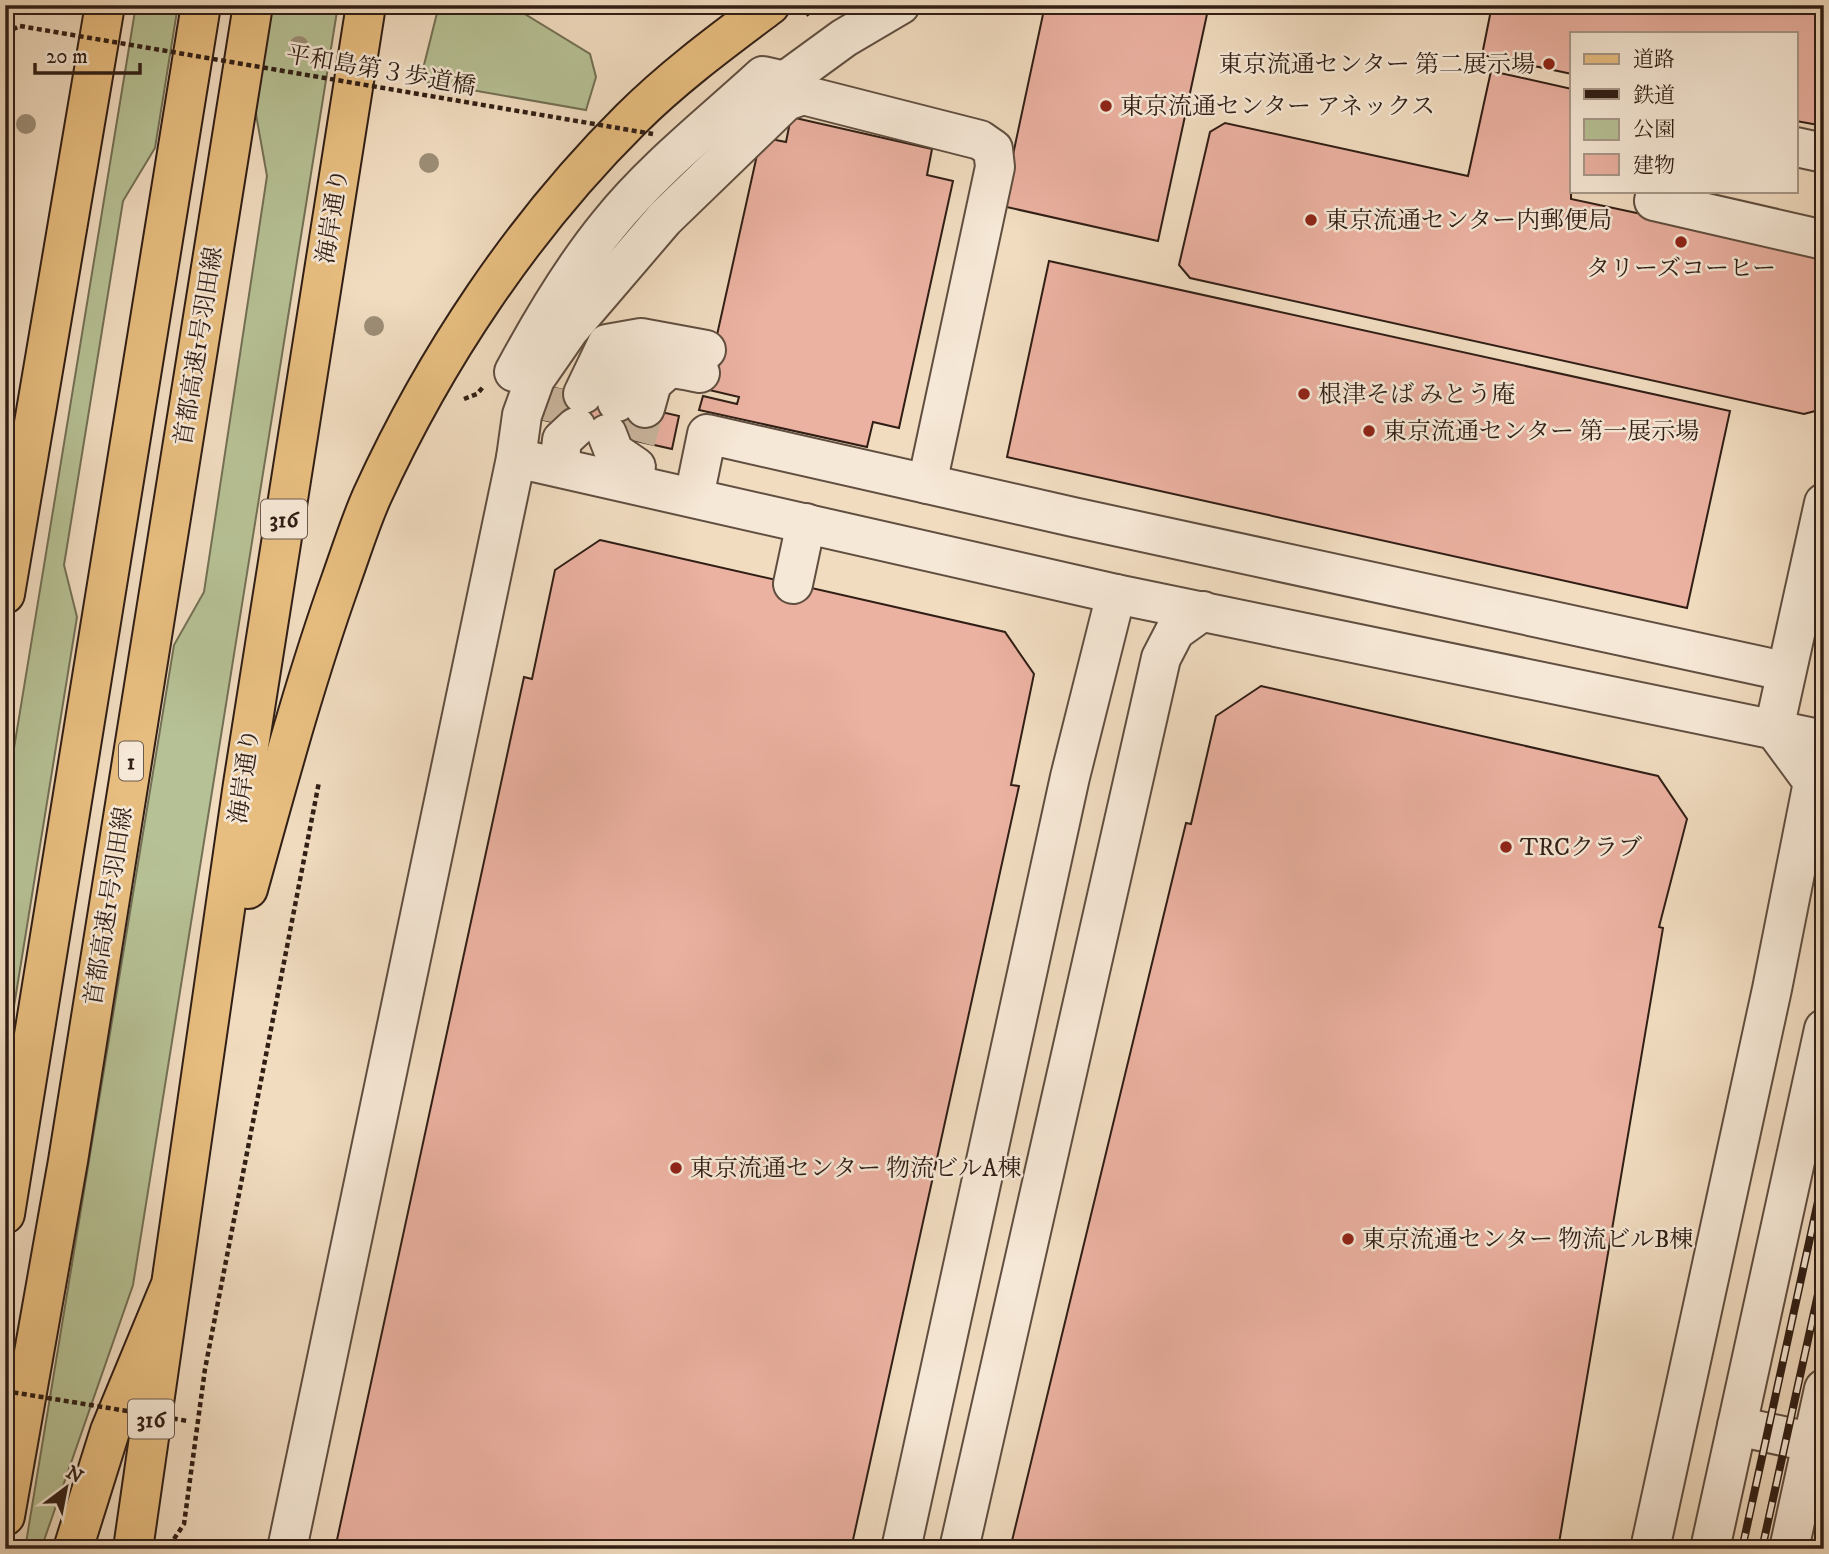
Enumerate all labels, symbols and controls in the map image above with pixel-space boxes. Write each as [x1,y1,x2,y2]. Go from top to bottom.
scale bar [35,32,140,76]
legend [1570,32,1798,192]
street label: 平和島第３歩道橋 [284,40,478,102]
text: 20 m [46,44,88,70]
text: 道路 [1633,47,1675,73]
place label: 東京流通センター 第二展示場 [1219,50,1535,80]
marker: 東京流通センター 第二展示場 [1541,56,1557,72]
text: 鉄道 [1633,83,1675,109]
place label: 東京流通センター アネックス [1120,92,1435,122]
marker: 東京流通センター アネックス [1098,98,1114,114]
text: 公園 [1633,117,1675,143]
text: 建物 [1633,153,1675,179]
street label: 海岸通り [311,166,355,266]
place label: 東京流通センター内郵便局 [1325,206,1612,236]
marker: 東京流通センター内郵便局 [1303,212,1319,228]
marker: タリーズコーヒー [1673,234,1689,250]
street label: 首都高速1号羽田線 [168,245,230,448]
place label: タリーズコーヒー [1586,254,1776,284]
place label: 根津そば みとう庵 [1318,380,1515,410]
marker: 根津そば みとう庵 [1296,386,1312,402]
place label: 東京流通センター 第一展示場 [1383,417,1699,447]
marker: 東京流通センター 第一展示場 [1361,423,1377,439]
road number: 316 [261,499,307,538]
street label: 海岸通り [223,727,267,826]
road number: 1 [119,741,143,780]
street label: 首都高速1号羽田線 [78,805,140,1008]
place label: TRCクラブ [1520,833,1642,863]
marker: TRCクラブ [1498,839,1514,855]
place label: 東京流通センター 物流ビルA棟 [690,1154,1021,1184]
marker: 東京流通センター 物流ビルA棟 [668,1160,684,1176]
place label: 東京流通センター 物流ビルB棟 [1362,1225,1693,1255]
marker: 東京流通センター 物流ビルB棟 [1340,1231,1356,1247]
road number: 316 [128,1400,174,1438]
north arrow [32,1452,102,1522]
text: N [62,1461,87,1489]

